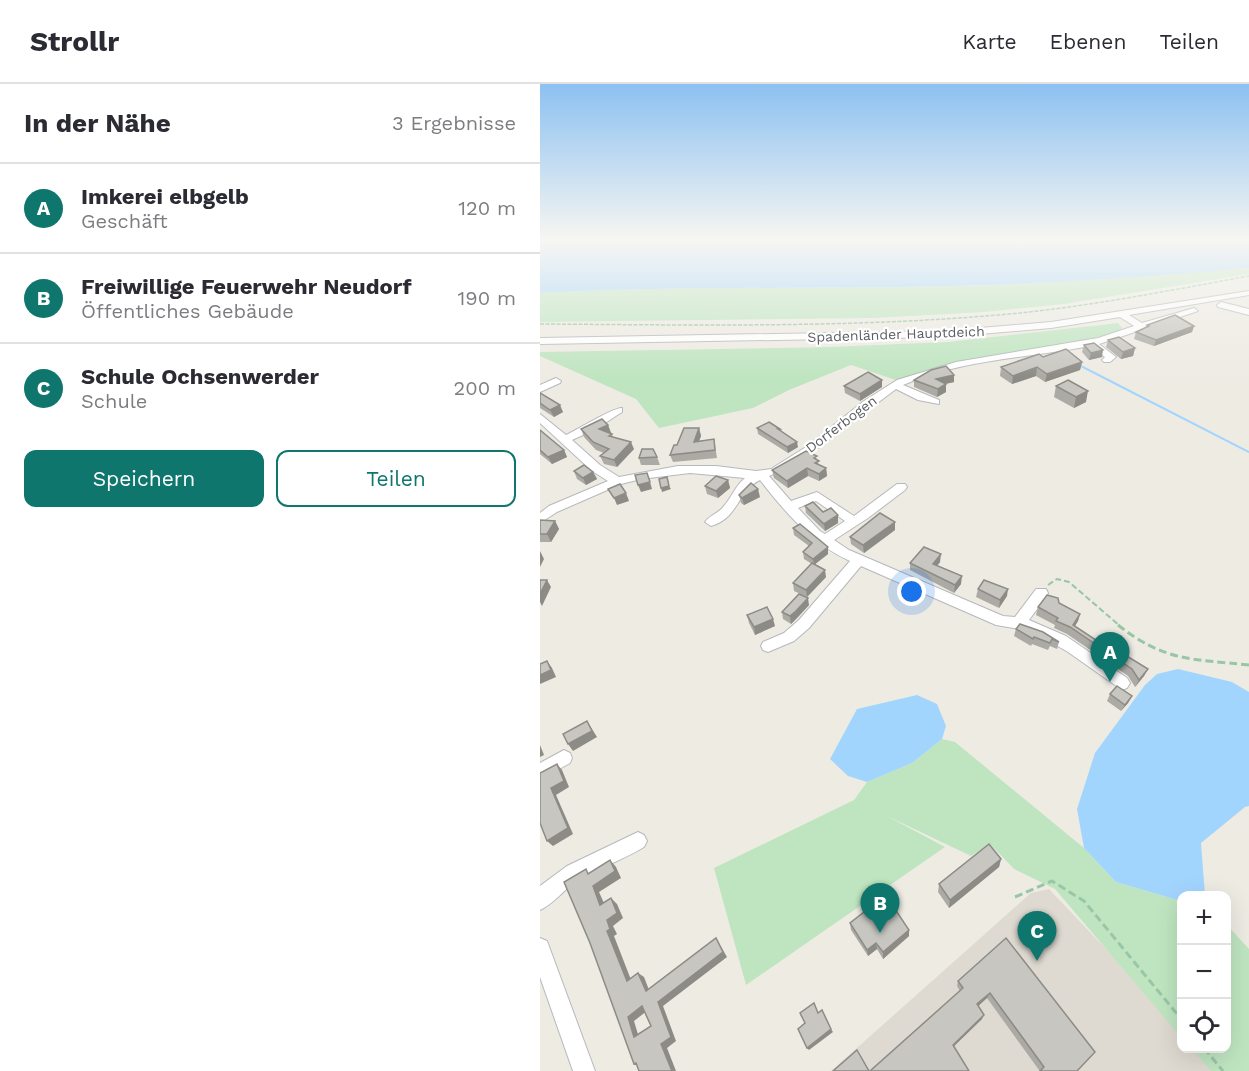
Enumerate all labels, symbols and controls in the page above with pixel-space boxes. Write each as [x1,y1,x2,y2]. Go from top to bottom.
text: Strollr [30,25,119,58]
text: Karte [962,29,1017,54]
text: Ebenen [1050,29,1126,54]
text: Teilen [1159,29,1219,54]
text: In der Nähe [24,108,171,138]
text: 3 Ergebnisse [392,111,516,135]
text: Imkerei elbgelb [81,184,249,209]
text: A [37,196,50,220]
text: 120 m [458,196,516,220]
text: Geschäft [81,209,168,233]
text: Freiwillige Feuerwehr Neudorf [81,274,412,299]
text: B [37,286,50,310]
text: 190 m [458,286,516,310]
text: Öffentliches Gebäude [81,299,294,323]
street label: Spadenländer Hauptdeich [807,323,985,345]
text: Schule Ochsenwerder [81,364,319,389]
text: C [37,376,50,400]
text: 200 m [454,376,516,400]
text: Schule [81,389,147,413]
street label: Dorferbogen [802,392,880,456]
button: Speichern [24,450,264,507]
button: Teilen [276,450,516,507]
your location [897,577,926,606]
pin: A [1090,632,1130,682]
pin: B [860,884,900,933]
map controls [1177,891,1231,1053]
button: + [1177,891,1231,945]
pin: C [1018,912,1056,961]
button: − [1177,945,1231,999]
button: locate [1177,999,1231,1053]

